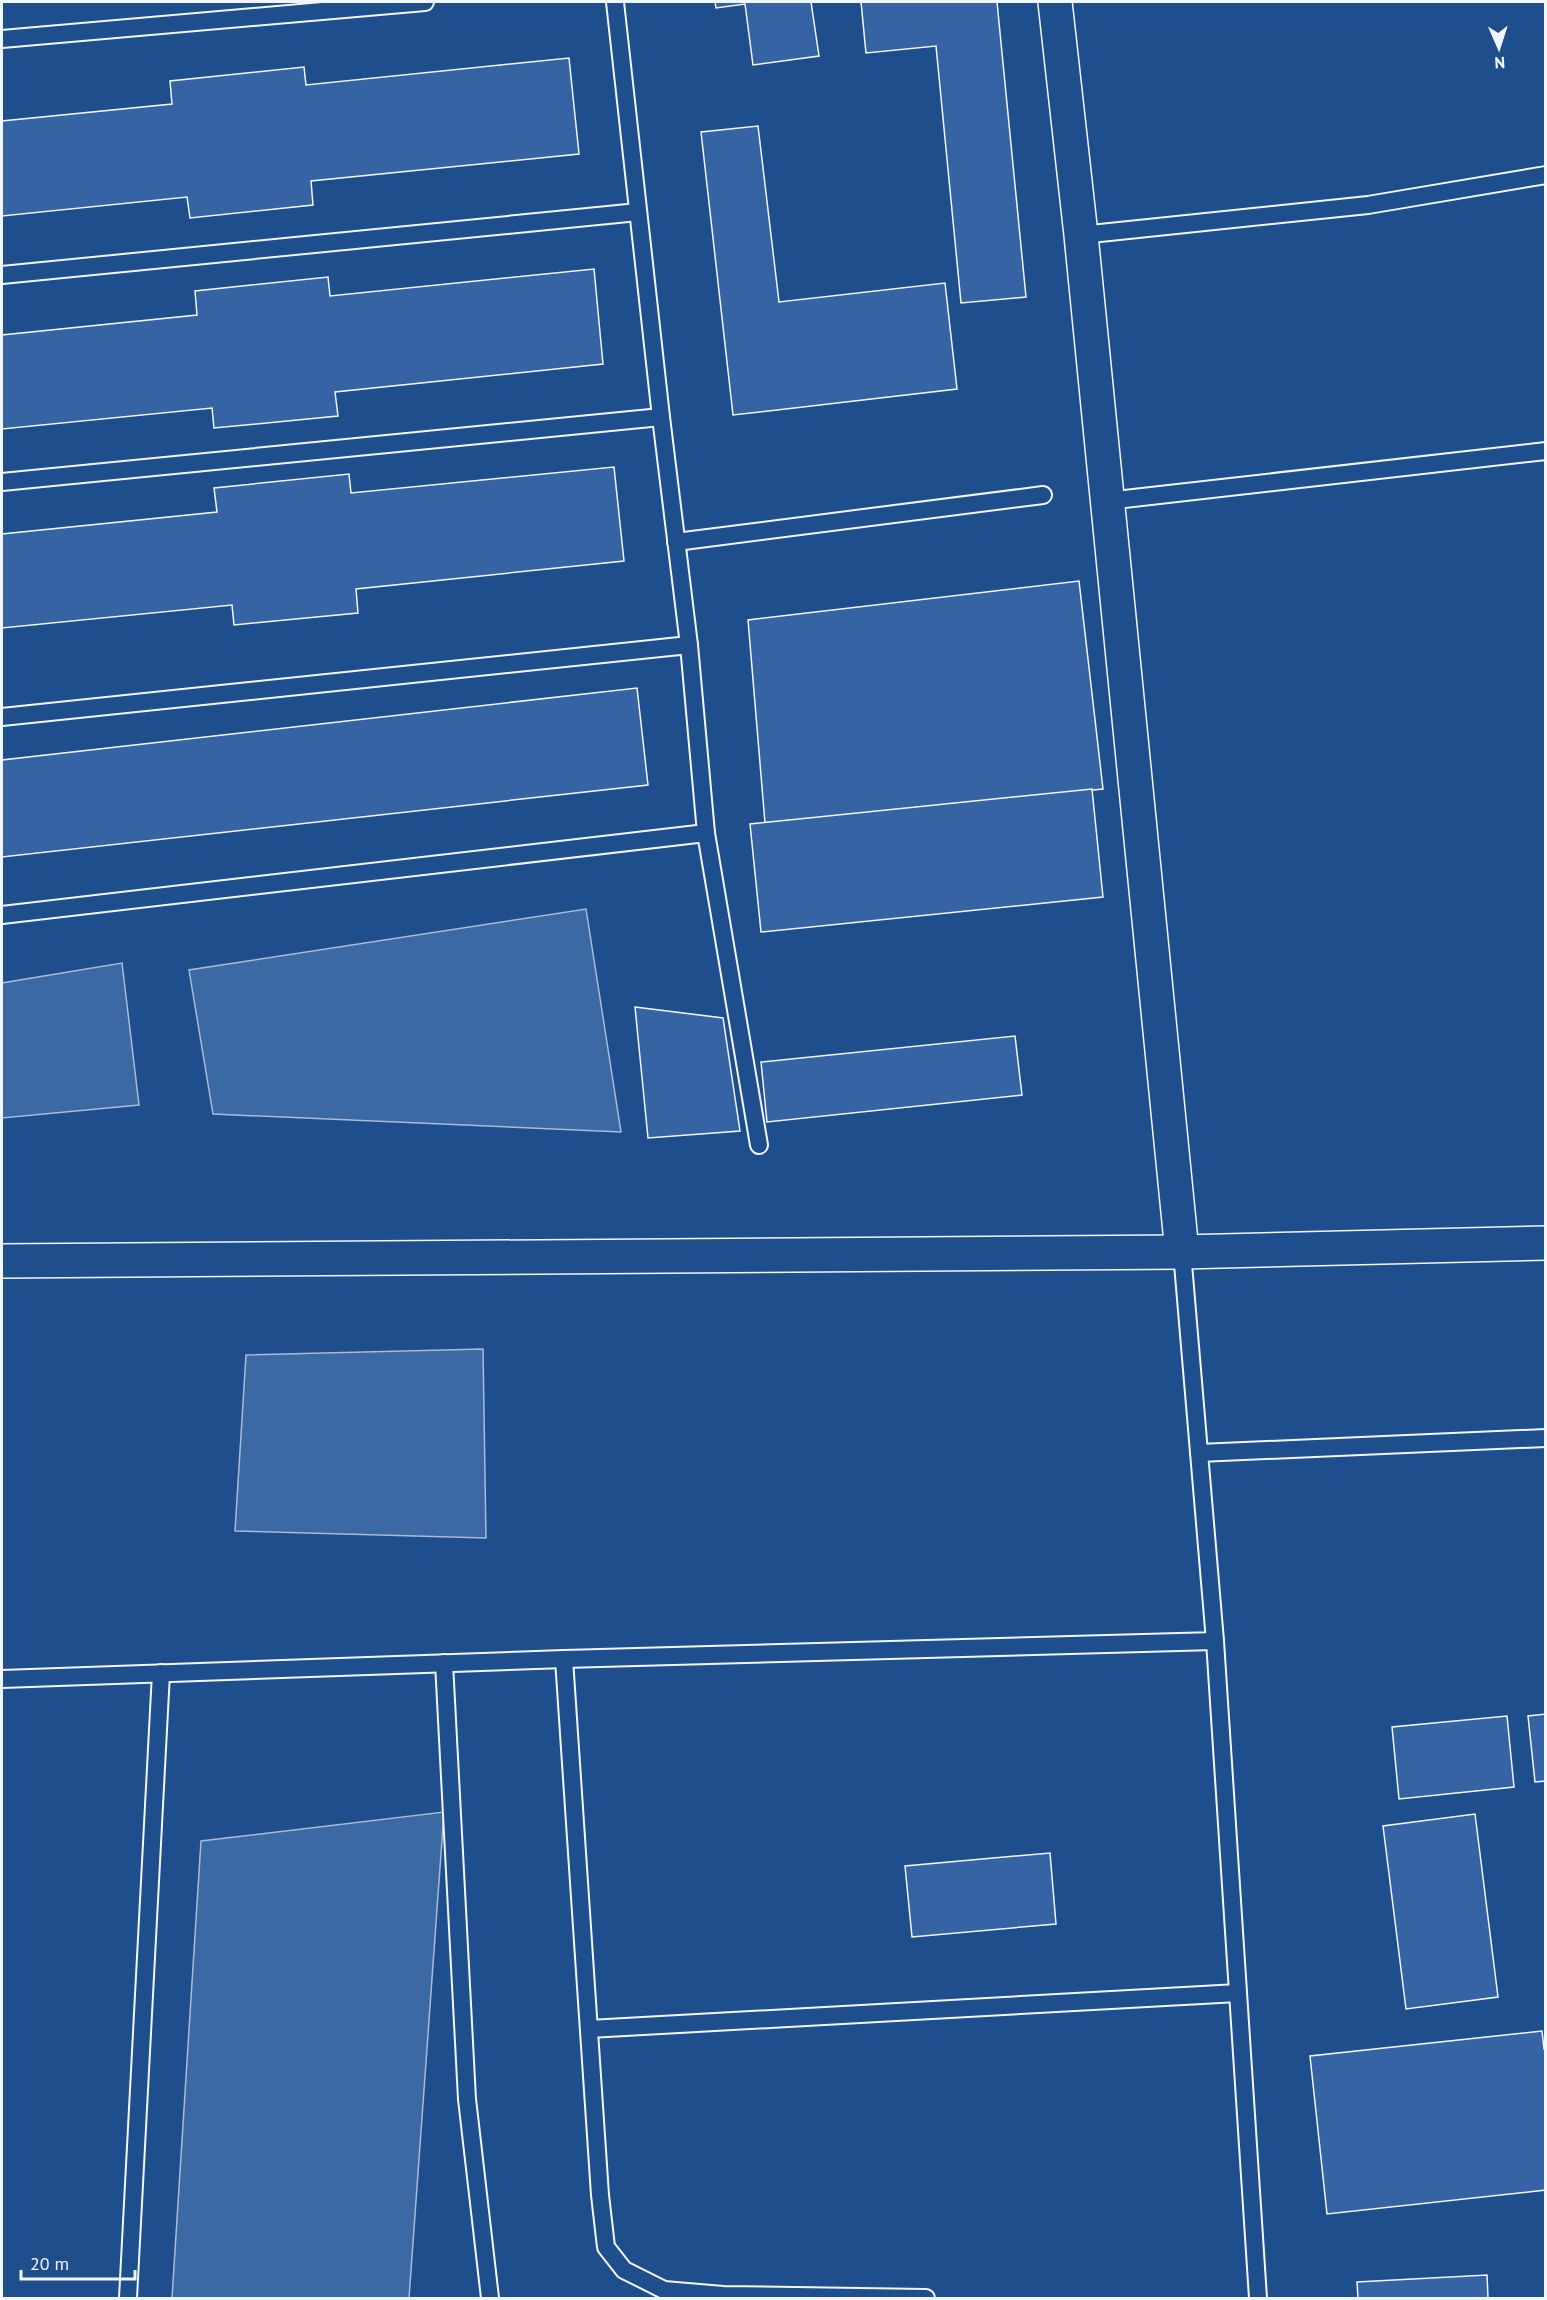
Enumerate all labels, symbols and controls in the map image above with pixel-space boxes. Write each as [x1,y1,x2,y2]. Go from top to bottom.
north arrow [1469,18,1529,78]
text: N [1494,53,1506,73]
scale bar [21,2243,135,2281]
text: 20 m [30,2252,69,2275]

